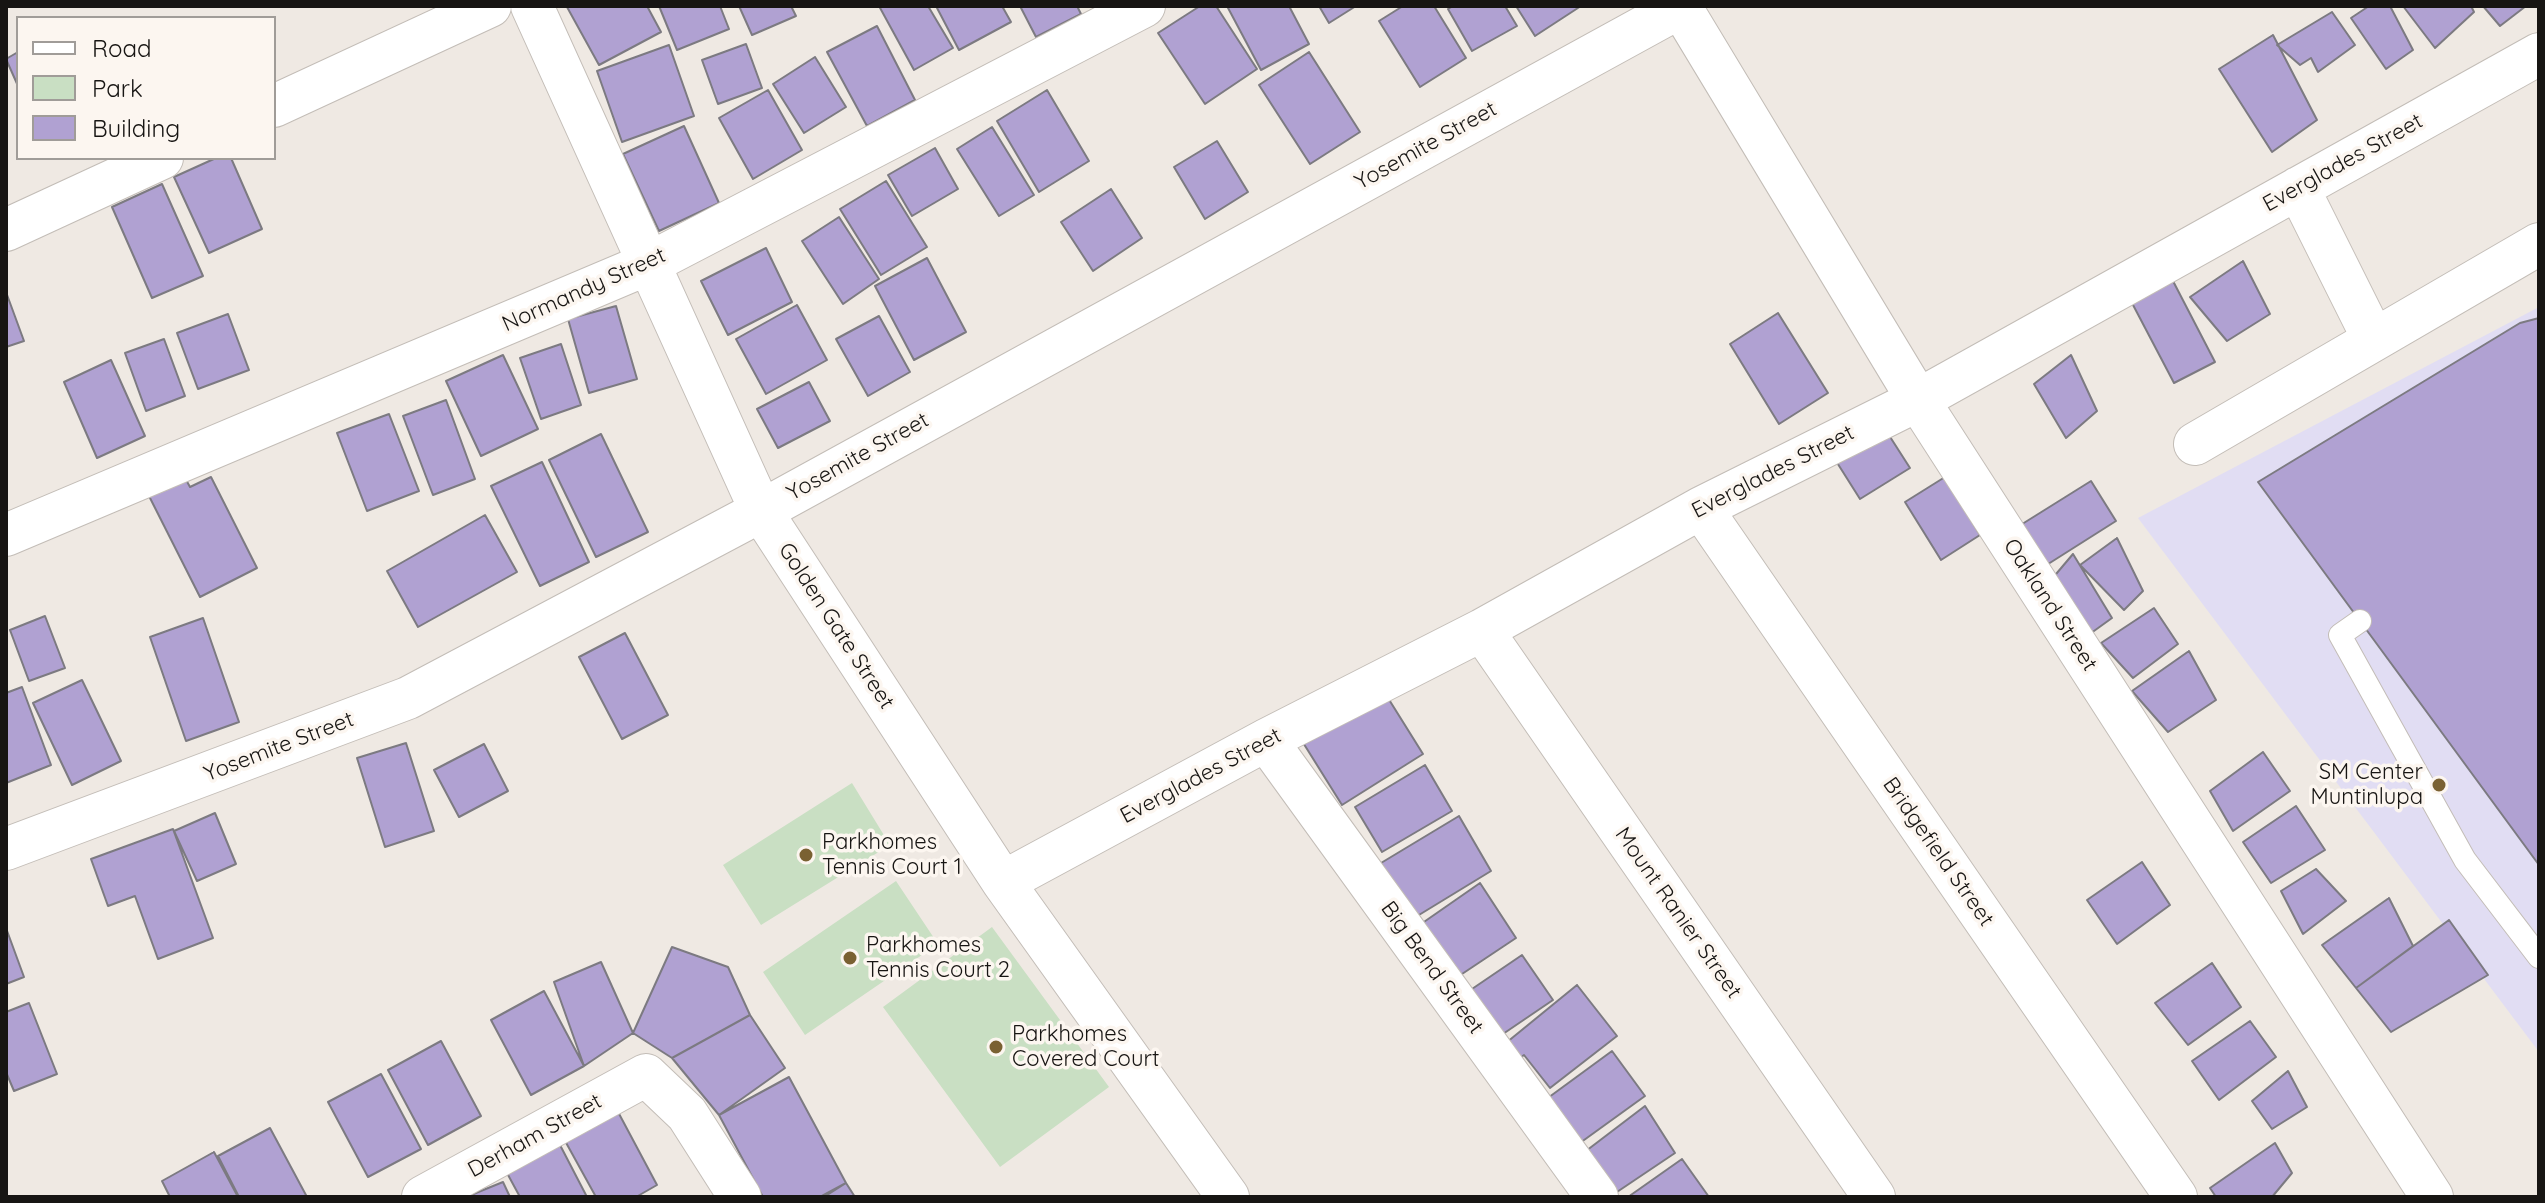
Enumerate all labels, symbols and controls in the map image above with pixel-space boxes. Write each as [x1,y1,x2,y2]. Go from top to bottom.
legend [16,16,276,160]
text: Road [92,33,152,63]
text: Park [92,73,143,103]
street label: Yosemite Street [1350,96,1502,196]
street label: Everglades Street [2258,108,2428,218]
text: Building [92,113,180,143]
street label: Normandy Street [498,242,670,338]
street label: Yosemite Street [782,407,934,507]
street label: Everglades Street [1687,420,1859,524]
street label: Oakland Street [1997,534,2103,676]
street label: Golden Gate Street [772,538,900,714]
street label: Yosemite Street [200,706,358,788]
street label: Everglades Street [1116,722,1286,830]
place label: SM Center Muntinlupa [2311,759,2423,810]
street label: Bridgefield Street [1877,772,1999,932]
marker: SM Center Muntinlupa [2430,776,2448,794]
street label: Mount Ranier Street [1609,822,1747,1004]
place label: Parkhomes Tennis Court 1 [822,829,962,880]
marker: Parkhomes Tennis Court 1 [797,846,815,864]
street label: Big Bend Street [1375,896,1489,1040]
place label: Parkhomes Tennis Court 2 [866,932,1010,984]
marker: Parkhomes Tennis Court 2 [841,949,859,967]
place label: Parkhomes Covered Court [1012,1021,1159,1072]
marker: Parkhomes Covered Court [987,1038,1005,1056]
street label: Derham Street [463,1088,607,1184]

